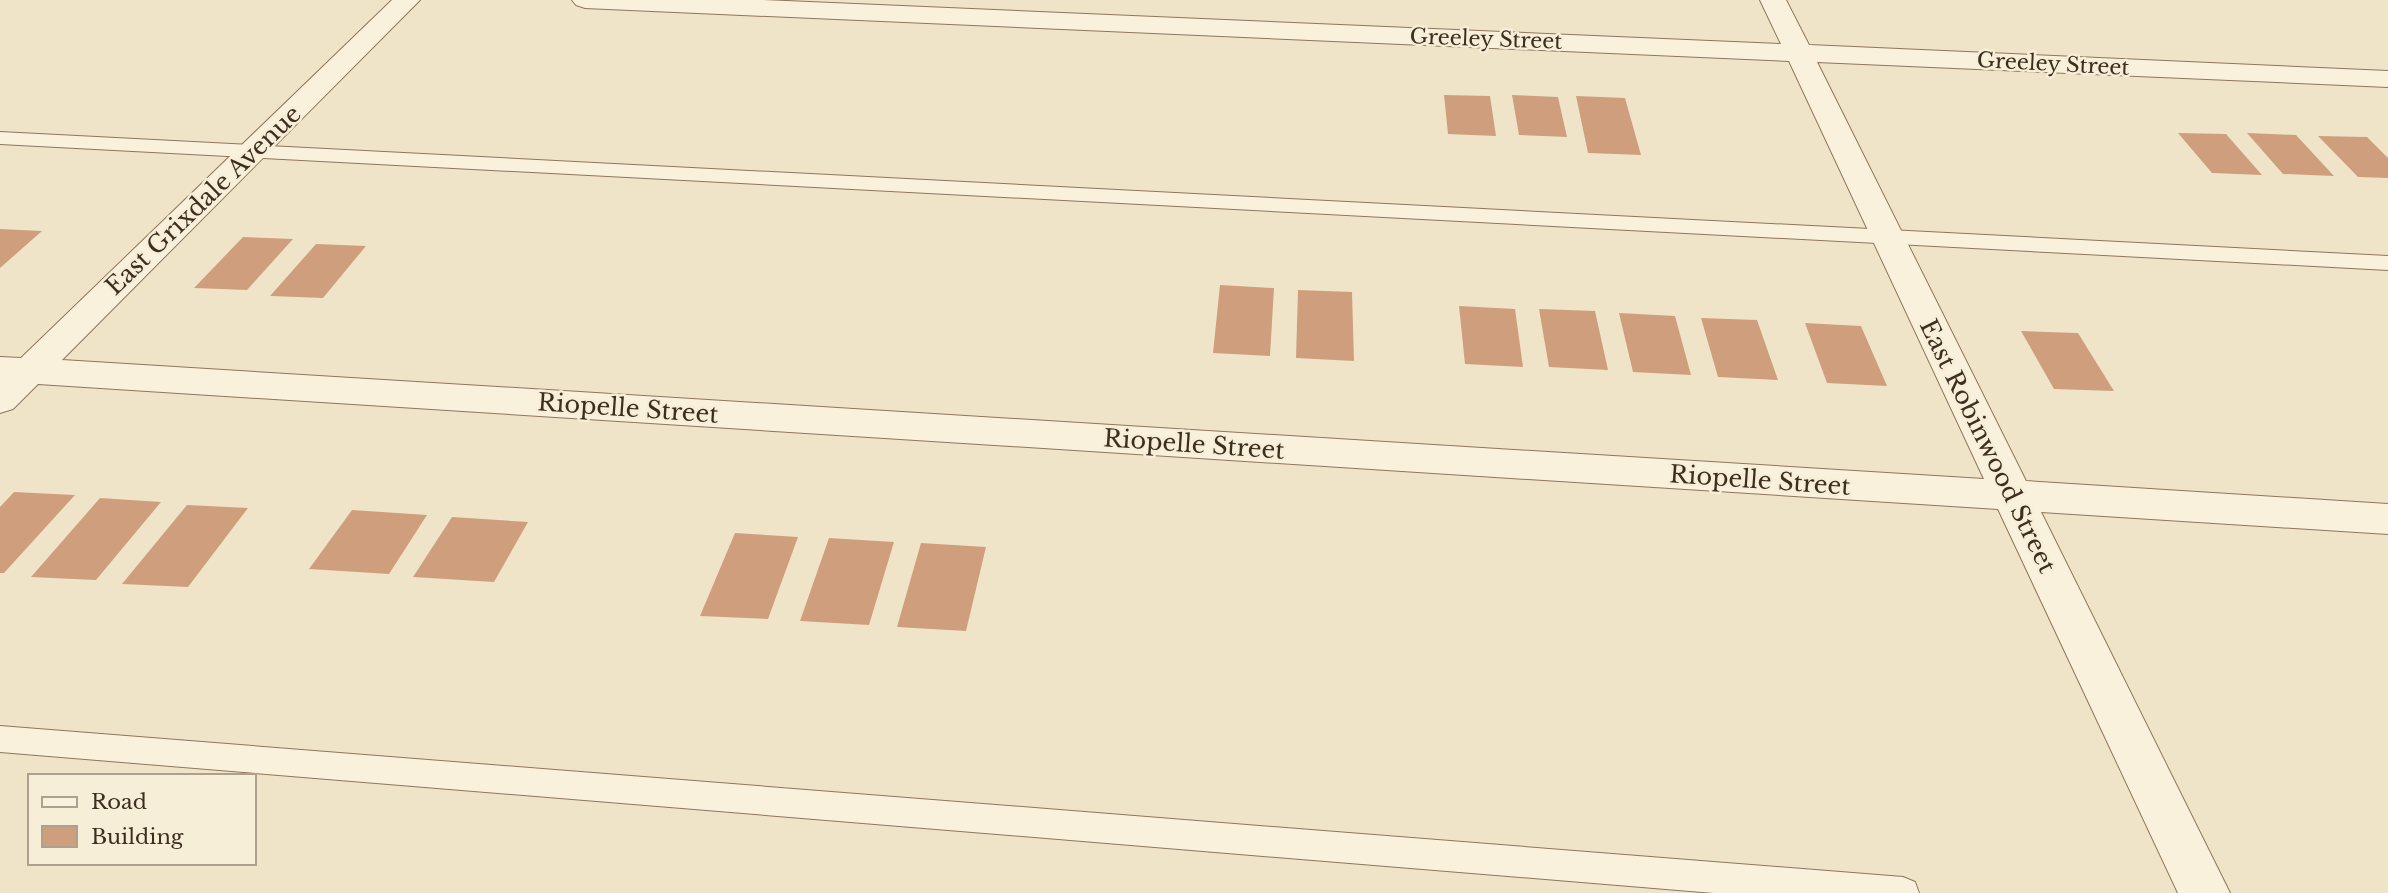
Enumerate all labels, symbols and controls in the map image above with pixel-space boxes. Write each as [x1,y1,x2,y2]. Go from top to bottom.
street label: Greeley Street [1409,23,1563,55]
street label: Greeley Street [1976,47,2130,81]
street label: East Grixdale Avenue [99,99,307,301]
street label: East Robinwood Street [1914,314,2062,578]
street label: Riopelle Street [537,387,719,429]
street label: Riopelle Street [1103,423,1285,465]
street label: Riopelle Street [1669,459,1851,501]
legend [28,774,256,865]
text: Road [91,789,147,815]
text: Building [91,824,184,850]

